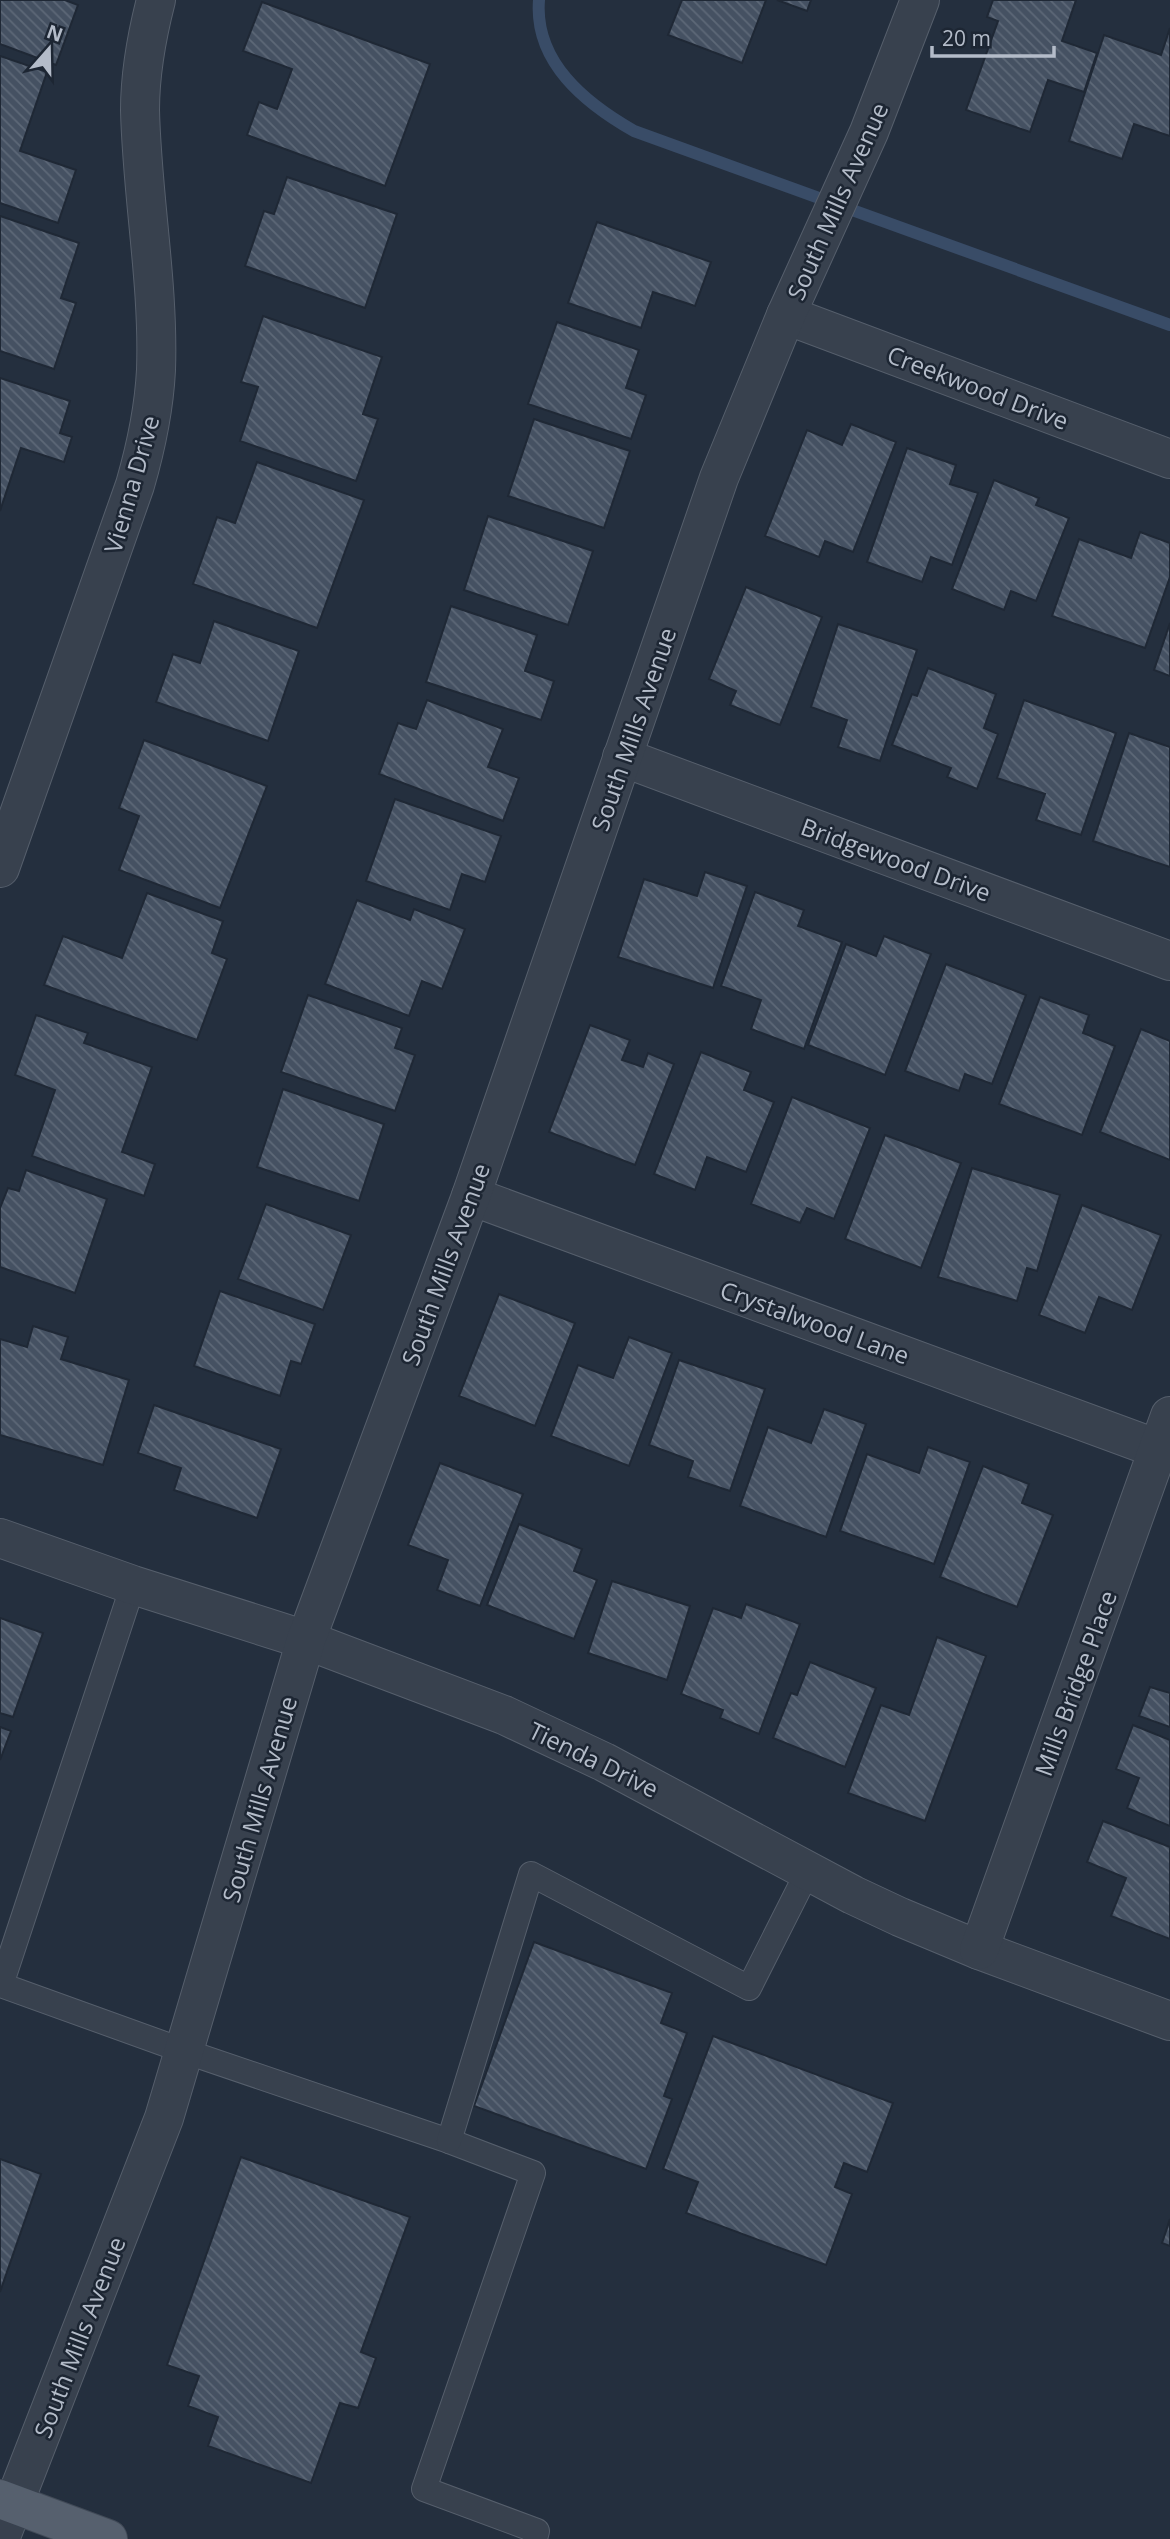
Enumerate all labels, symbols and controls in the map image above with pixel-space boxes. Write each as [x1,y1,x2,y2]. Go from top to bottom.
north arrow [14,14,84,84]
scale bar [932,14,1054,58]
text: N [43,18,67,48]
text: 20 m [942,24,991,52]
street label: South Mills Avenue [779,97,895,305]
street label: Creekwood Drive [883,337,1073,437]
street label: Vienna Drive [96,411,166,557]
street label: South Mills Avenue [583,623,683,835]
street label: Bridgewood Drive [797,809,995,909]
street label: South Mills Avenue [393,1158,497,1370]
street label: Crystalwood Lane [716,1272,914,1372]
street label: Mills Bridge Place [1026,1586,1124,1780]
street label: South Mills Avenue [214,1692,304,1906]
street label: Tienda Drive [524,1713,664,1805]
street label: South Mills Avenue [25,2232,133,2442]

